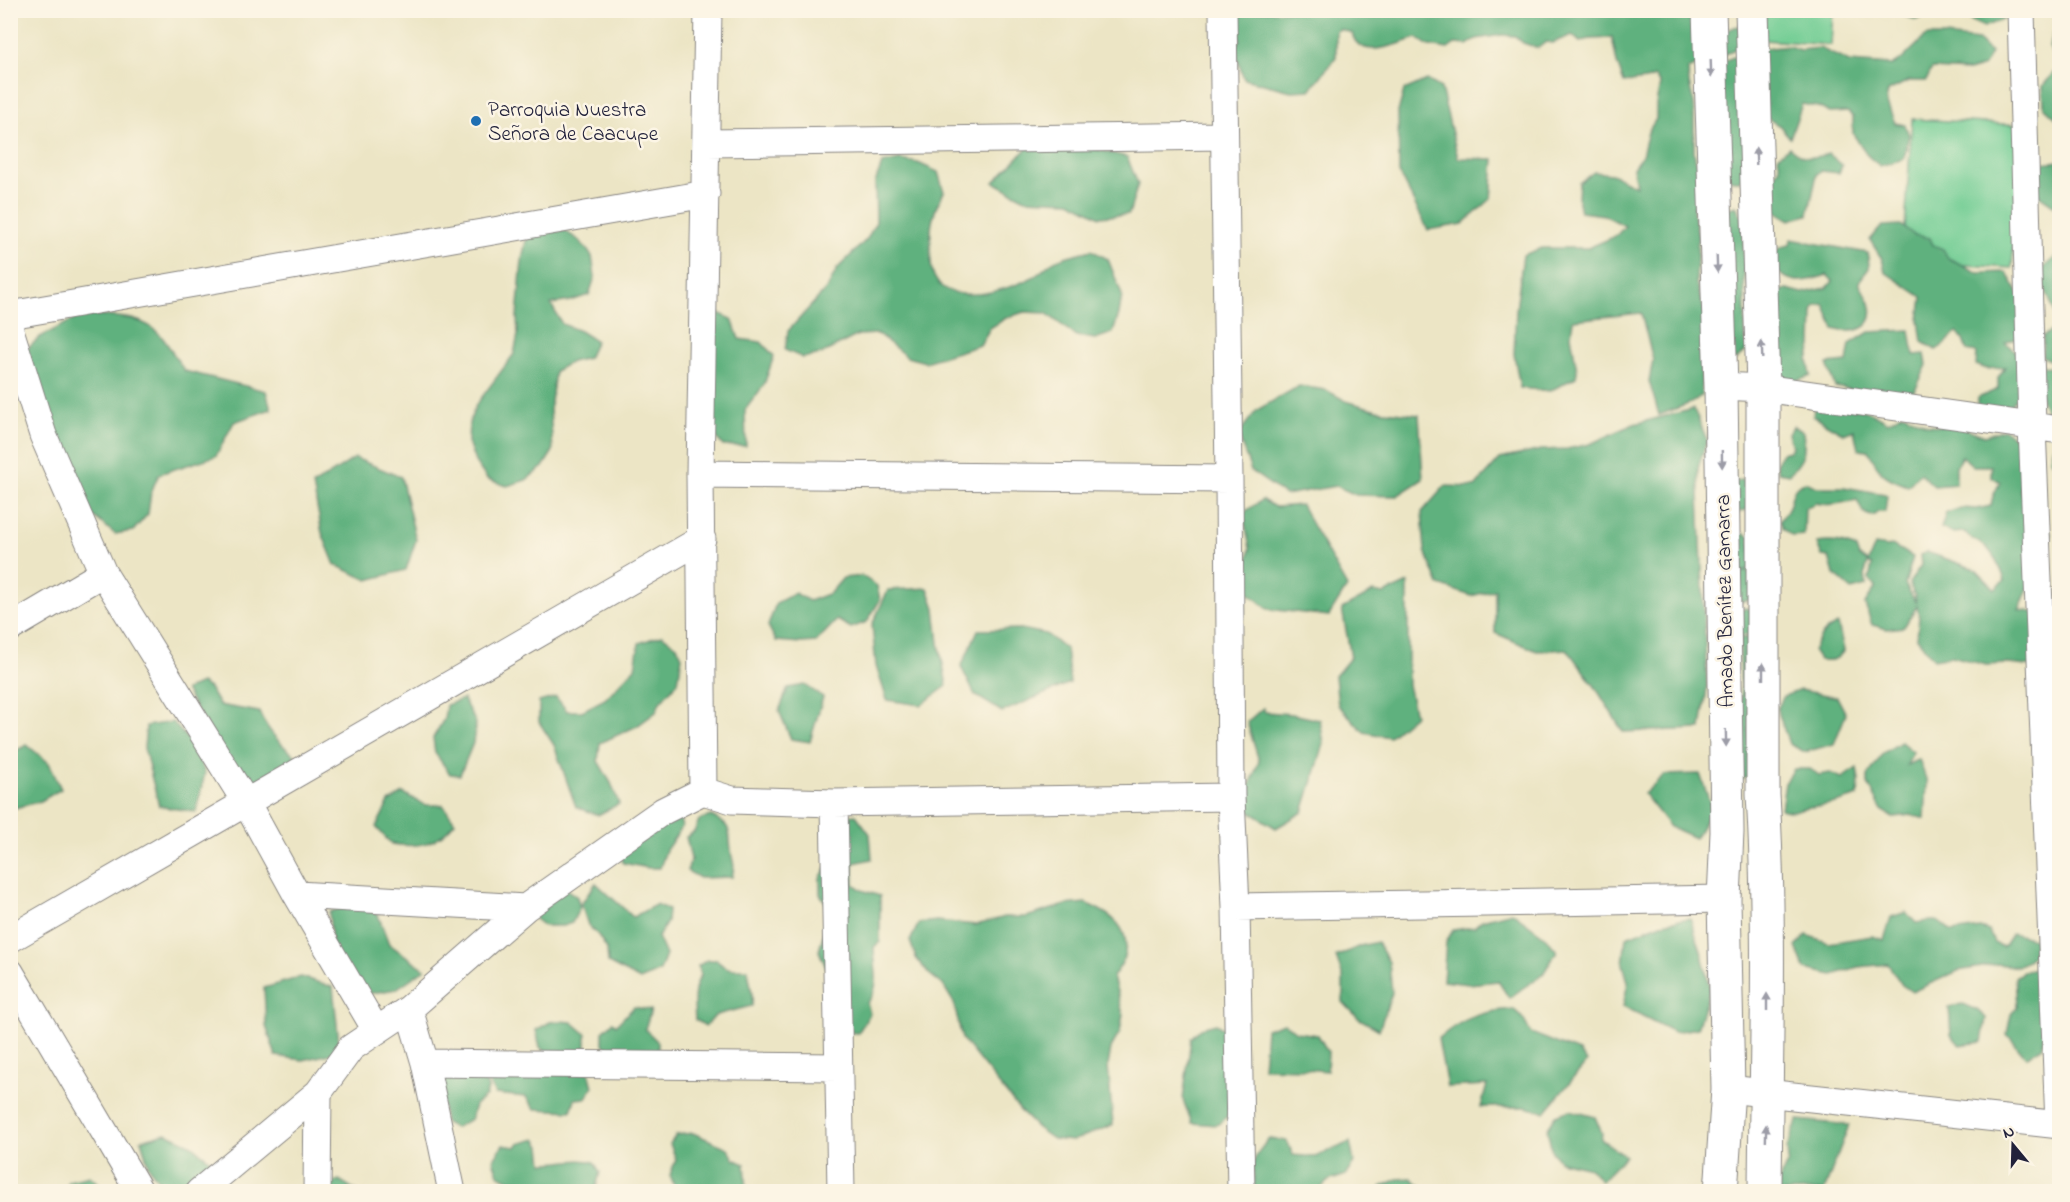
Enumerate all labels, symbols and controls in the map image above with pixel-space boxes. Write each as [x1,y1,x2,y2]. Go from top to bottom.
one-way arrow [1706,59,1716,78]
place label: Parroquia Nuestra Señora de Caacupe [488,96,659,150]
marker: Parroquia Nuestra Señora de Caacupe [469,114,483,128]
one-way arrow [1752,146,1761,165]
one-way arrow [1712,254,1722,273]
one-way arrow [1757,341,1767,360]
one-way arrow [1717,449,1727,468]
street label: Amado Benítez Gamarra [1709,494,1743,708]
one-way arrow [1758,662,1768,681]
one-way arrow [1721,728,1730,747]
one-way arrow [1762,992,1772,1011]
north arrow [1983,1115,2043,1175]
text: N [2000,1120,2018,1146]
one-way arrow [1761,1124,1771,1143]

